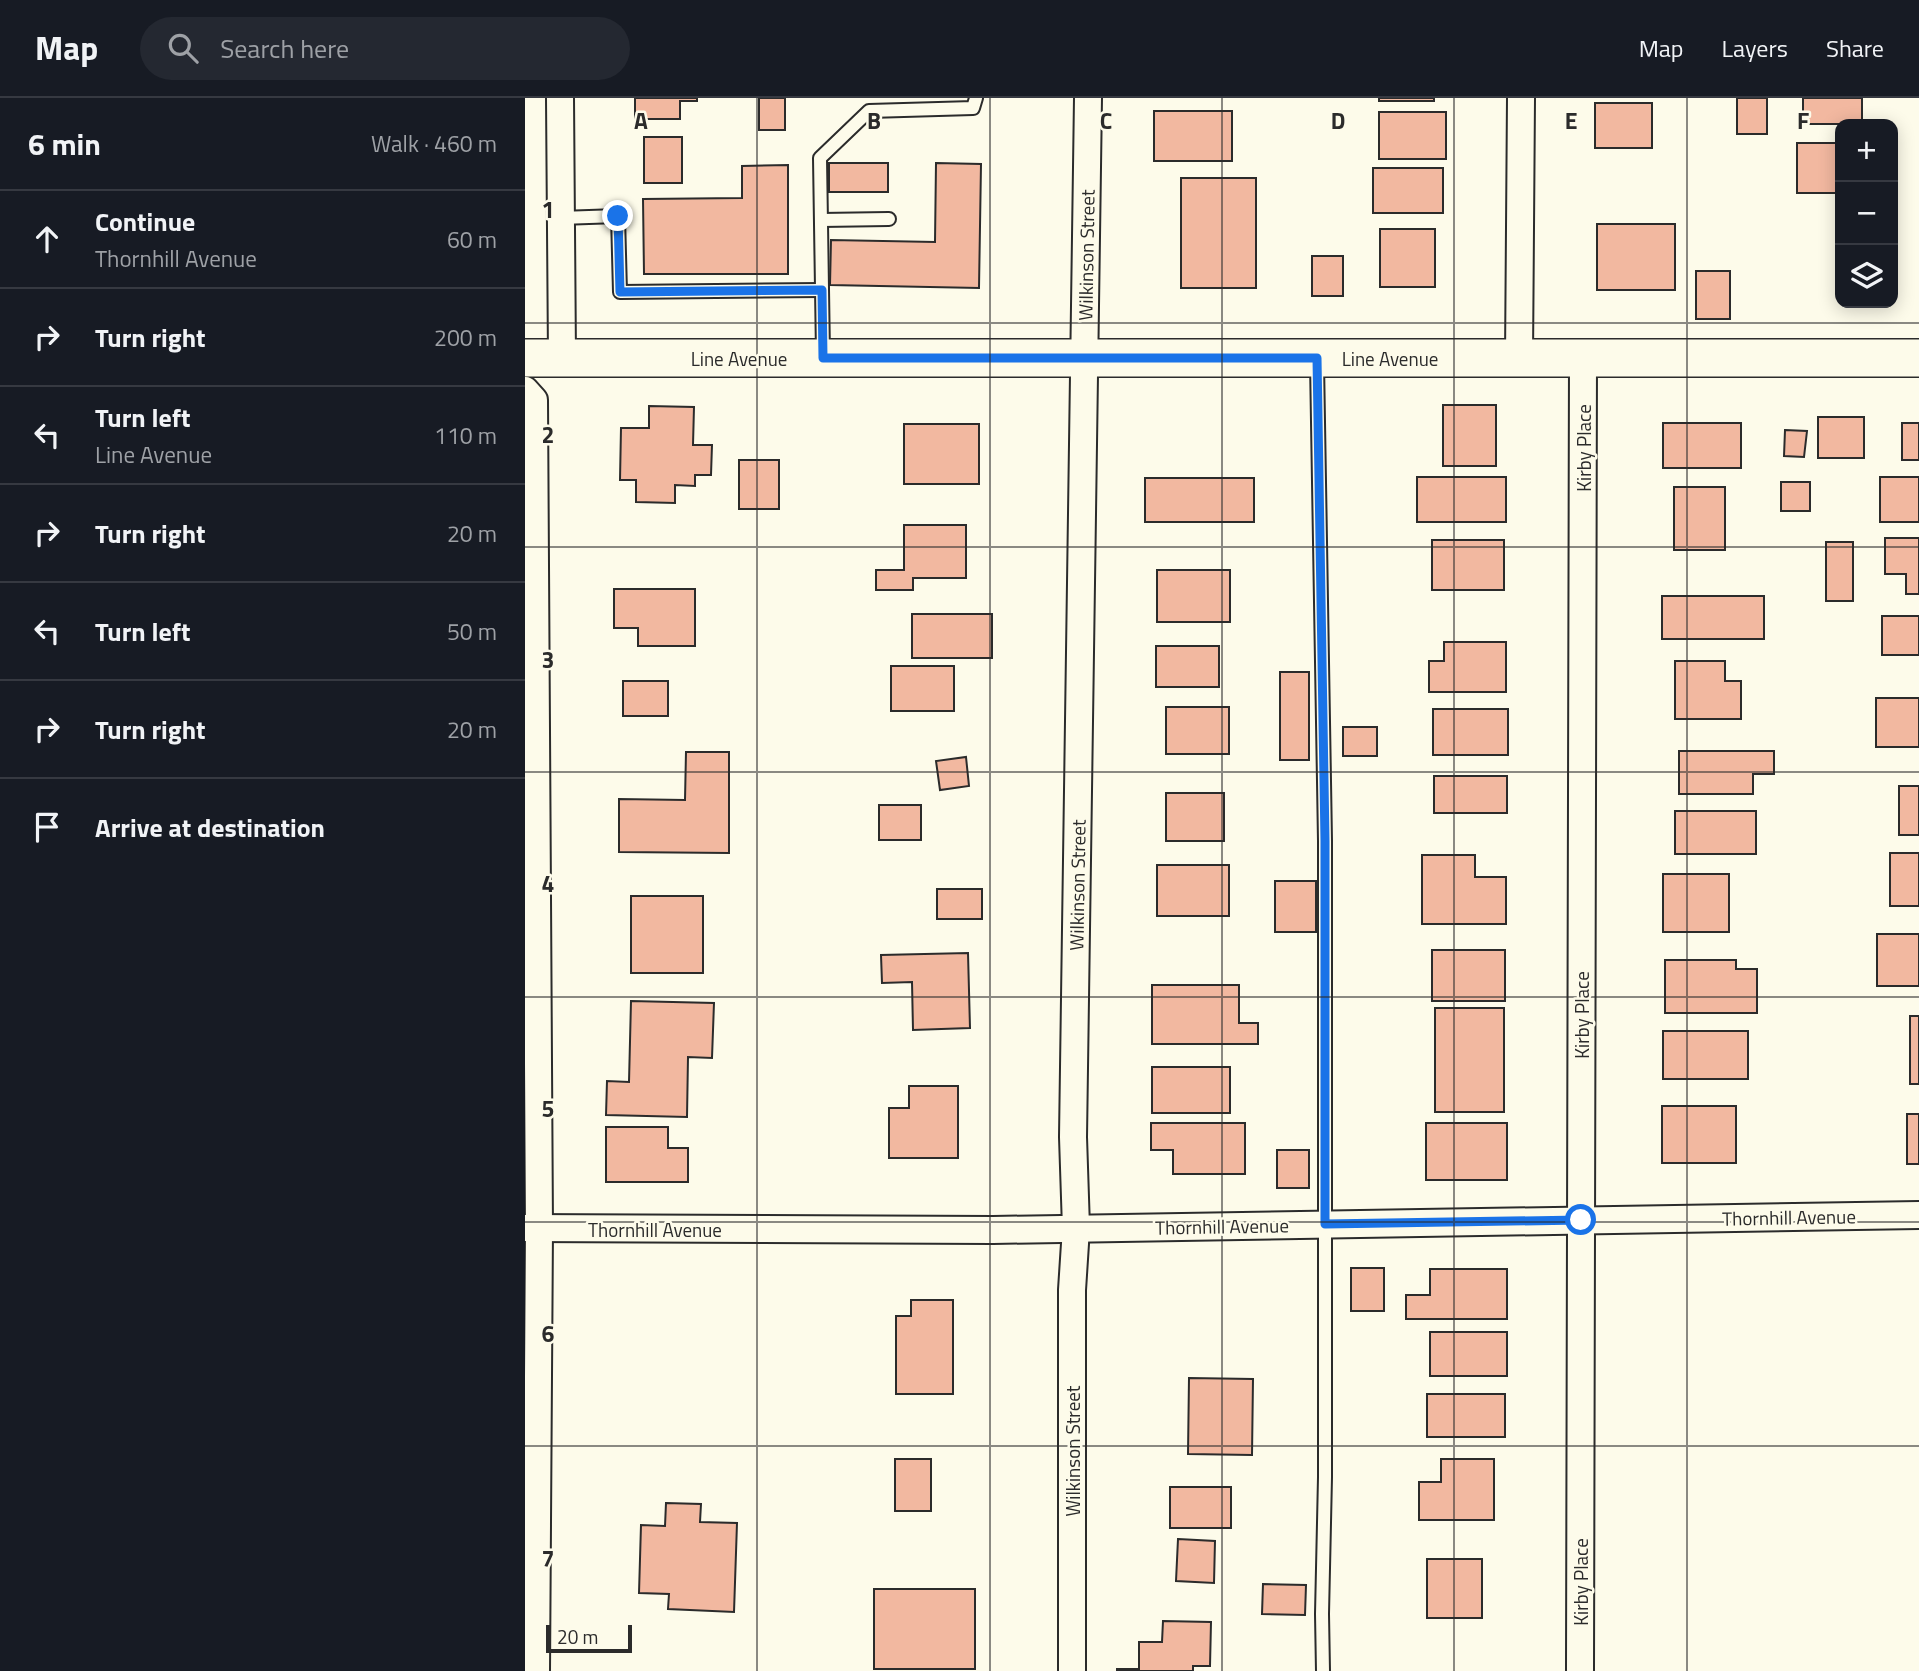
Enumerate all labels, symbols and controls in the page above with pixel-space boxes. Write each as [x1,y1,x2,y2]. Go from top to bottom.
search box [140,17,630,80]
text: Map [35,23,98,73]
icon: search [164,29,202,67]
text: Search here [220,29,349,68]
text: Map [1639,30,1684,66]
text: Layers [1722,30,1788,66]
text: Share [1826,30,1884,66]
text: A [634,103,648,138]
text: B [867,103,881,138]
text: C [1100,103,1112,138]
text: D [1331,103,1345,138]
text: E [1565,103,1577,138]
text: F [1797,103,1809,138]
map controls [1835,119,1898,308]
button: + [1835,119,1898,182]
text: 6 min [28,121,101,167]
text: Walk · 460 m [371,126,497,161]
button: − [1835,182,1898,245]
street label: Wilkinson Street [1070,189,1102,321]
text: 1 [542,192,554,227]
route end [602,200,633,231]
text: Continue [95,202,195,241]
icon: ahead [28,220,66,258]
text: 60 m [447,222,497,257]
text: Thornhill Avenue [95,241,257,276]
button: layers [1835,245,1898,308]
icon: right [28,318,66,356]
text: Turn right [95,318,206,357]
text: 200 m [434,320,497,355]
street label: Line Avenue [691,344,787,373]
street label: Line Avenue [1342,344,1438,373]
text: Turn left [95,398,190,437]
street label: Kirby Place [1569,404,1598,492]
icon: left [28,416,66,454]
text: 2 [542,417,554,452]
text: 110 m [434,418,497,453]
text: Line Avenue [95,437,212,472]
icon: right [28,514,66,552]
text: Turn right [95,514,206,553]
text: 20 m [447,516,497,551]
icon: left [28,612,66,650]
text: Turn left [95,612,190,651]
text: 50 m [447,614,497,649]
text: 3 [542,642,554,677]
icon: right [28,710,66,748]
text: Turn right [95,710,206,749]
text: 20 m [447,712,497,747]
icon: arrive [28,808,66,846]
text: Arrive at destination [95,808,325,847]
street label: Wilkinson Street [1061,819,1093,951]
text: 4 [542,866,554,901]
street label: Kirby Place [1567,971,1596,1059]
text: 5 [542,1091,554,1126]
street label: Thornhill Avenue [1722,1201,1856,1233]
route start [1565,1204,1596,1235]
street label: Thornhill Avenue [1155,1210,1289,1242]
street label: Thornhill Avenue [588,1215,722,1244]
text: 6 [542,1316,555,1351]
street label: Wilkinson Street [1058,1385,1087,1517]
street label: Kirby Place [1566,1538,1595,1626]
text: 7 [542,1541,554,1576]
scale bar [546,1622,632,1654]
text: 20 m [557,1622,598,1651]

